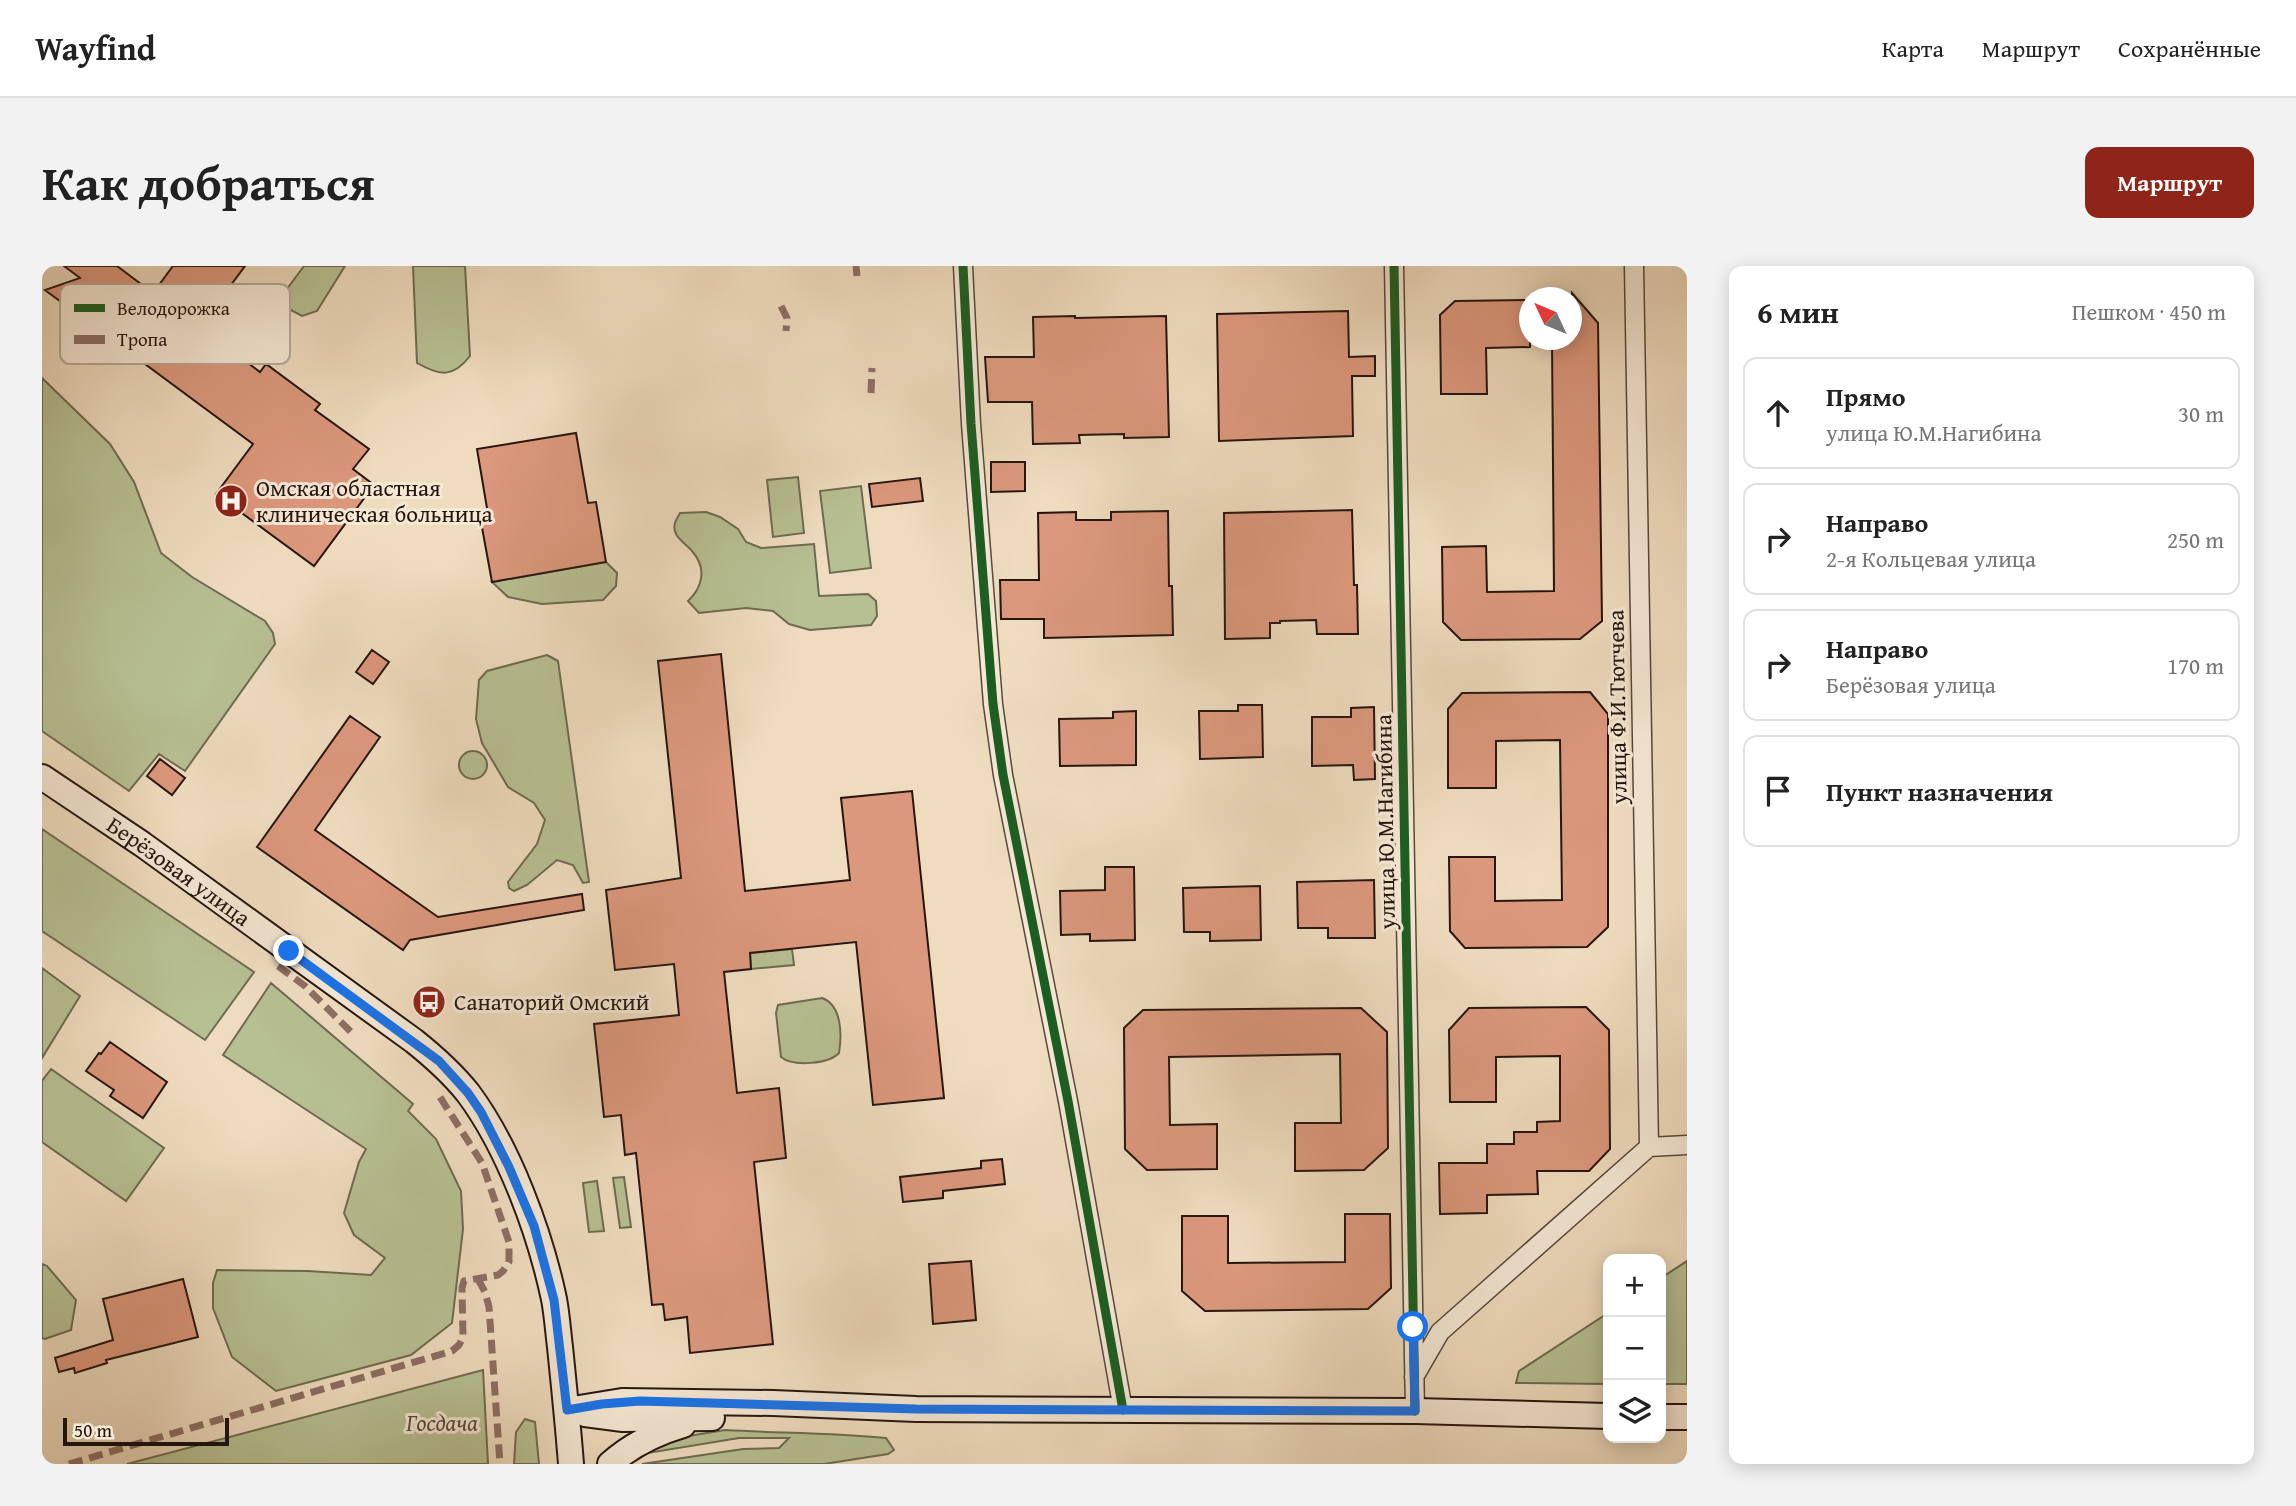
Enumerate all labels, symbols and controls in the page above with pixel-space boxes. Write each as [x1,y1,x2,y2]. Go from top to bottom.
text: Wayfind [35,24,156,72]
text: Карта [1882,31,1944,66]
text: Маршрут [1982,31,2080,66]
text: Сохранённые [2118,31,2261,66]
text: Как добраться [42,146,375,218]
button: Маршрут [2085,147,2254,218]
legend [60,284,290,364]
north arrow [1519,287,1582,350]
text: 6 мин [1757,290,1839,334]
text: Велодорожка [117,294,230,322]
text: Пешком · 450 m [2072,295,2226,328]
text: Тропа [117,325,167,353]
text: Прямо [1826,377,1906,416]
icon: ahead [1759,394,1797,432]
text: 30 m [2178,397,2224,430]
text: улица Ю.М.Нагибина [1826,416,2041,449]
place label: Омская областная клиническая больница [256,471,493,530]
hospital icon: Омская областная клиническая больница [212,482,250,520]
text: Направо [1826,503,1928,542]
icon: right [1759,520,1797,558]
text: 250 m [2167,523,2224,556]
text: 2-я Кольцевая улица [1826,542,2036,575]
street label: улица Ф.И.Тютчева [1598,609,1635,806]
text: Направо [1826,629,1928,668]
icon: right [1759,646,1797,684]
text: 170 m [2167,649,2224,682]
text: Берёзовая улица [1826,668,1996,701]
street label: улица Ю.М.Нагибина [1366,714,1403,931]
icon: arrive [1759,772,1797,810]
text: Пункт назначения [1826,772,2053,811]
street label: Берёзовая улица [100,808,258,934]
route end [273,935,304,966]
bus stop icon: Санаторий Омский [410,983,448,1021]
place label: Санаторий Омский [454,985,650,1018]
map controls [1603,1254,1666,1443]
button: + [1603,1254,1666,1317]
route start [1397,1311,1428,1342]
button: − [1603,1317,1666,1380]
button: layers [1603,1380,1666,1443]
park label: Госдача [405,1406,478,1439]
scale bar [63,1415,229,1447]
text: 50 m [74,1416,112,1444]

